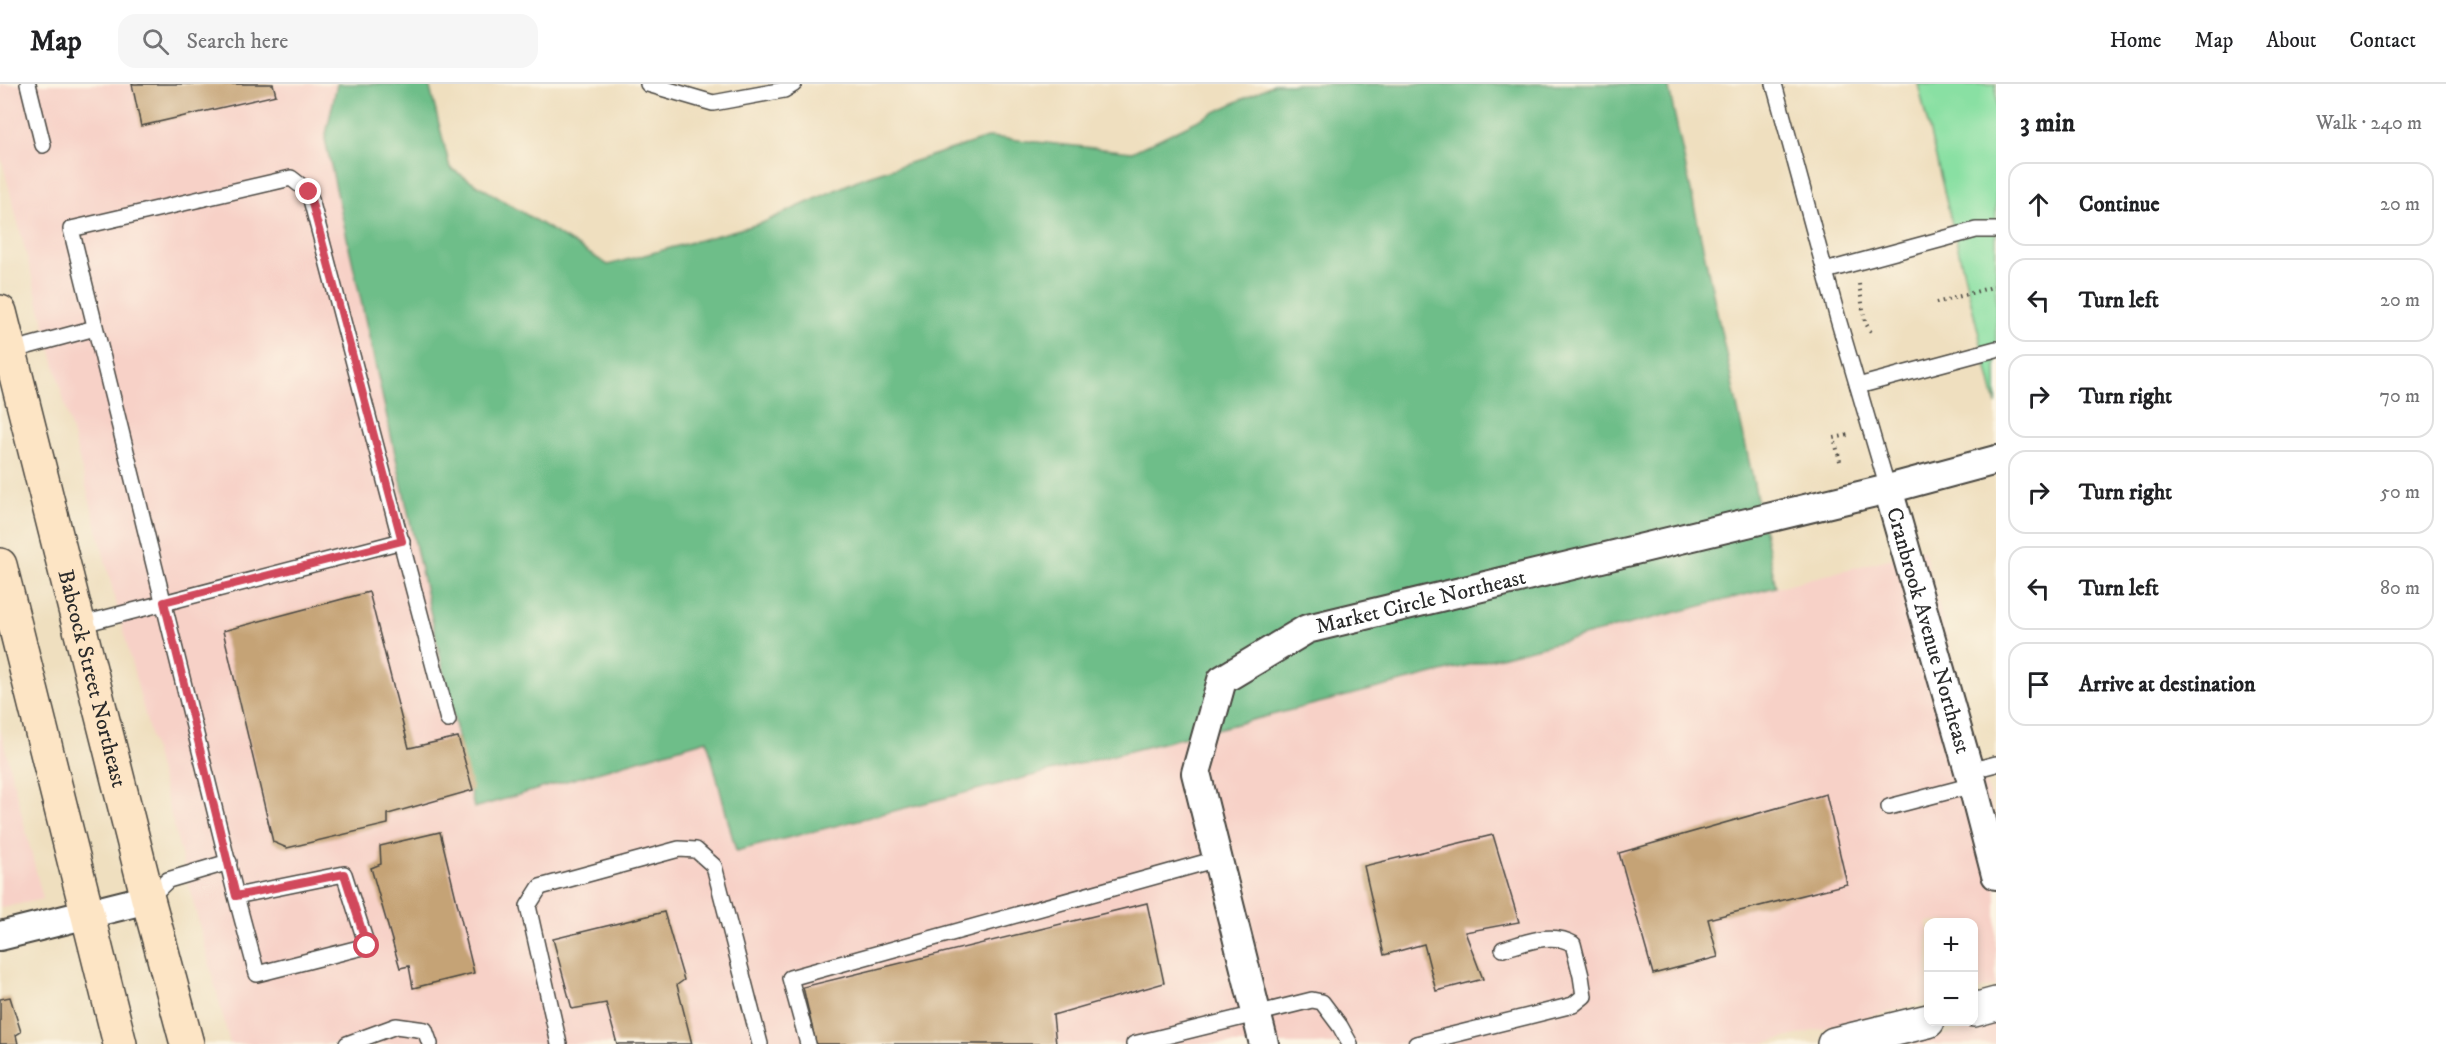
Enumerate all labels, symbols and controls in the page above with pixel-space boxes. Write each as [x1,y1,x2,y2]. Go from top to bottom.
search box [118,14,538,68]
text: Map [30,24,82,59]
icon: search [139,25,172,58]
text: Search here [187,28,288,55]
text: Home [2110,28,2162,54]
text: Map [2195,28,2233,54]
text: About [2266,28,2317,54]
text: Contact [2350,28,2416,54]
text: 3 min [2020,107,2075,140]
text: Walk · 240 m [2316,111,2422,136]
route end [295,178,321,204]
icon: ahead [2022,188,2055,221]
text: Continue [2079,191,2160,218]
text: 20 m [2380,192,2420,217]
icon: left [2022,284,2055,317]
text: Turn left [2079,287,2159,314]
text: 20 m [2380,288,2420,313]
icon: right [2022,380,2055,413]
text: Turn right [2079,383,2172,410]
text: 70 m [2379,384,2420,409]
icon: right [2022,476,2055,509]
text: Turn right [2079,479,2172,506]
text: 50 m [2380,480,2420,505]
street label: Cranbrook Avenue Northeast [1880,504,1977,757]
street label: Market Circle Northeast [1313,563,1528,640]
street label: Babcock Street Northeast [52,567,133,790]
icon: left [2022,572,2055,605]
text: Turn left [2079,575,2159,602]
text: 80 m [2380,576,2420,601]
icon: arrive [2022,668,2055,701]
text: Arrive at destination [2079,671,2256,698]
map controls [1924,918,1978,1026]
button: + [1924,918,1978,972]
route start [353,932,379,958]
button: − [1924,972,1978,1026]

